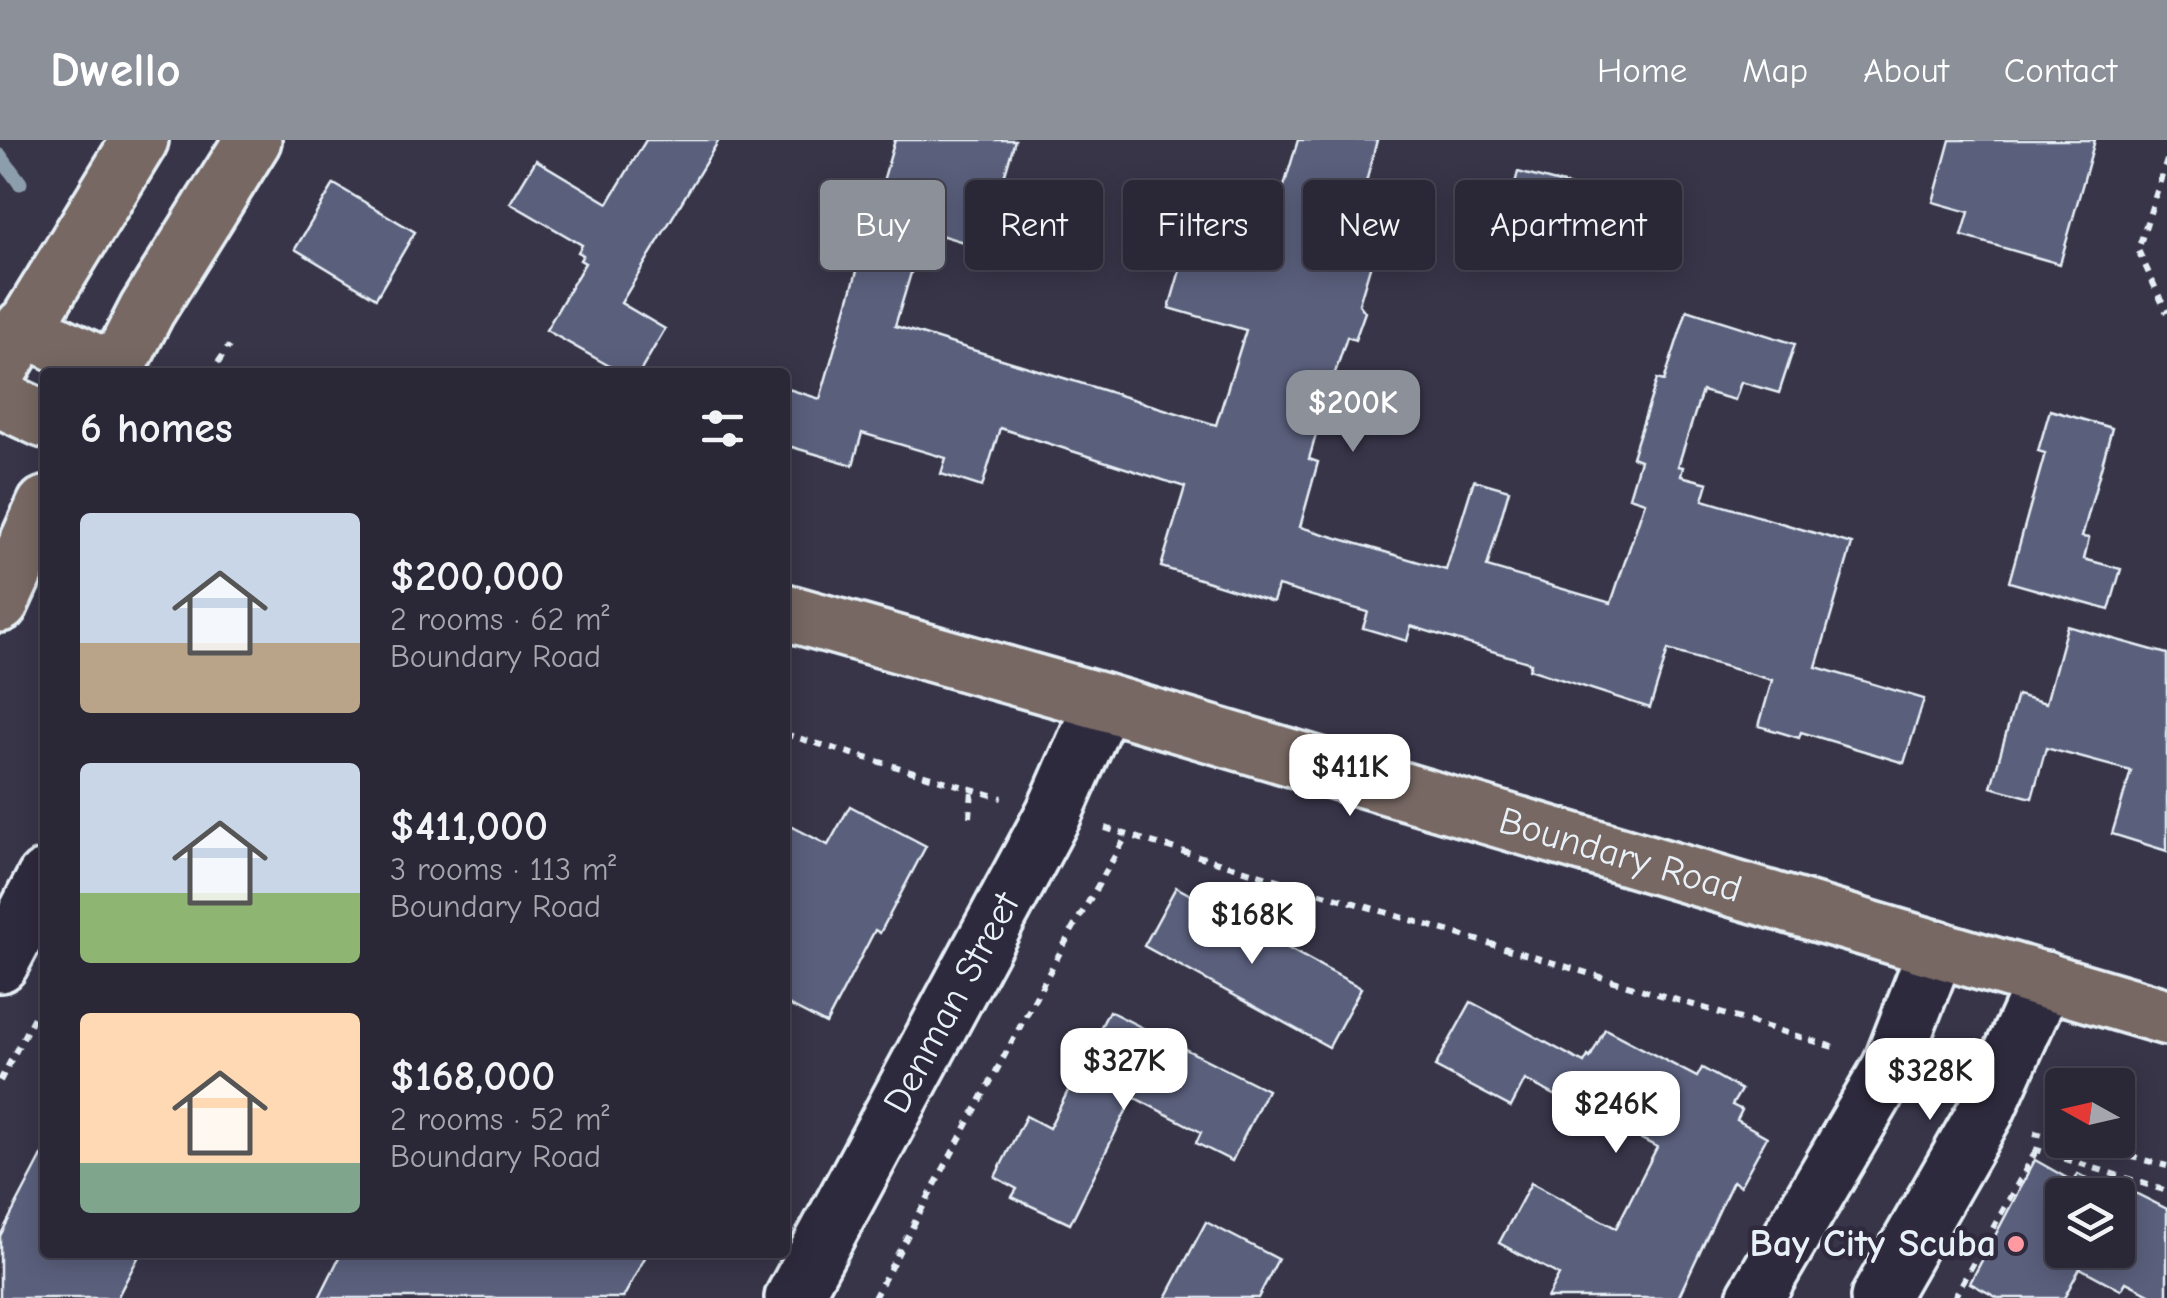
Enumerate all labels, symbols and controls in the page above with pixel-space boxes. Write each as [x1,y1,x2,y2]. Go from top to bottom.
text: Dwello [50,43,181,98]
text: Home [1597,50,1687,91]
text: Map [1742,50,1808,91]
text: About [1863,50,1949,91]
text: Contact [2004,50,2117,91]
chip: Buy [820,180,945,270]
chip: Rent [965,180,1103,270]
chip: Filters [1123,180,1283,270]
chip: New [1303,180,1435,270]
chip: Apartment [1455,180,1682,270]
pin: $200K [1283,370,1423,455]
text: $200K [1308,384,1398,421]
icon: filters [695,401,750,456]
text: 6 homes [80,404,233,453]
text: $200,000 [390,552,564,601]
icon: home [160,553,280,673]
text: 2 rooms · 62 m² [390,601,609,638]
text: Boundary Road [390,638,601,675]
pin: $411K [1280,734,1420,819]
text: $411K [1311,748,1389,785]
street label: Boundary Road [1494,798,1747,912]
text: $411,000 [390,802,548,851]
icon: home [160,803,280,923]
text: 3 rooms · 113 m² [390,851,616,888]
pin: $168K [1182,882,1322,967]
street label: Denman Street [875,884,1029,1121]
text: Boundary Road [390,888,601,925]
text: $168K [1211,896,1293,933]
pin: $327K [1054,1028,1194,1113]
pin: $328K [1860,1038,2000,1123]
text: $327K [1082,1042,1166,1079]
text: $168,000 [390,1052,555,1101]
text: $328K [1887,1052,1973,1089]
icon: home [160,1053,280,1173]
north arrow [2045,1068,2135,1158]
map controls [2045,1068,2135,1268]
pin: $246K [1546,1071,1686,1156]
text: $246K [1574,1085,1658,1122]
text: 2 rooms · 52 m² [390,1101,609,1138]
text: Boundary Road [390,1138,601,1175]
button: layers [2045,1178,2135,1268]
place label: Bay City Scuba [1750,1222,1996,1266]
marker: Bay City Scuba [2005,1233,2027,1255]

